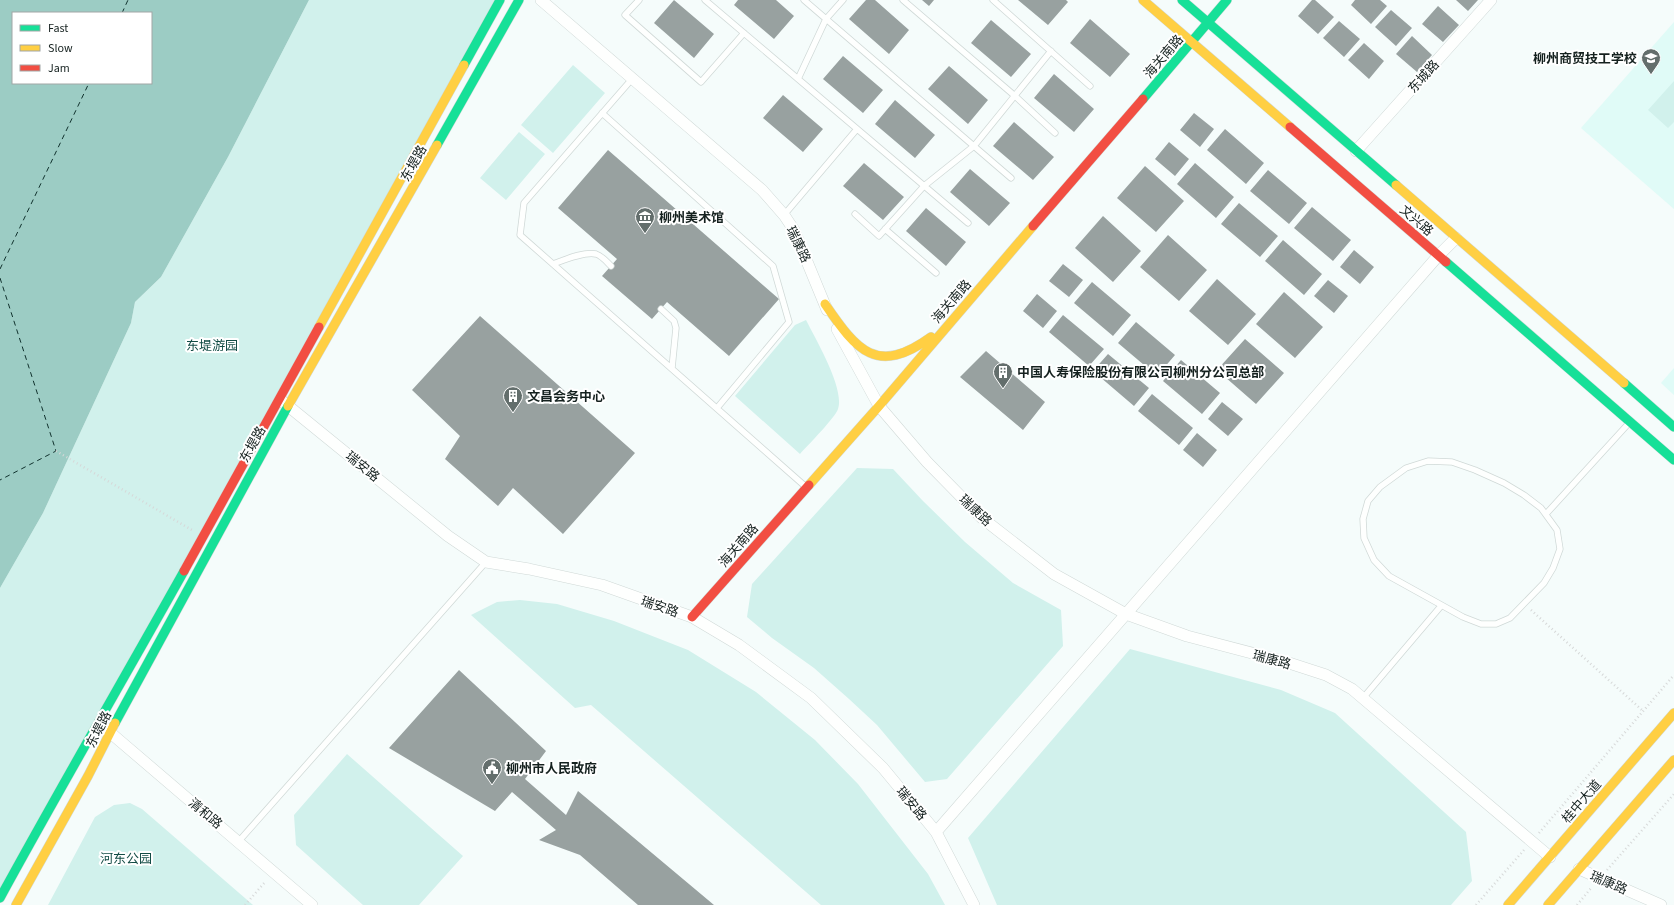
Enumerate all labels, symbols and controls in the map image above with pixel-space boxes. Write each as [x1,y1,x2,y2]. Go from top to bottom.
legend [12,12,152,84]
text: Fast [48,20,68,37]
street label: 海关南路 [1140,31,1188,82]
text: Slow [48,40,73,57]
school or university icon: 柳州商贸技工学校 [1640,47,1662,75]
place label: 柳州商贸技工学校 [1533,50,1637,68]
street label: 东城路 [1404,56,1443,97]
text: Jam [48,60,70,77]
street label: 东堤路 [397,142,431,185]
street label: 文兴路 [1396,201,1437,240]
museum icon: 柳州美术馆 [634,206,656,234]
place label: 柳州美术馆 [659,209,724,227]
street label: 瑞康路 [781,223,815,266]
street label: 海关南路 [928,276,976,327]
park label: 东堤游园 [186,337,238,355]
building icon: 中国人寿保险股份有限公司柳州分公司总部 [992,361,1014,389]
place label: 中国人寿保险股份有限公司柳州分公司总部 [1017,364,1264,382]
building icon: 文昌会务中心 [502,385,524,413]
place label: 文昌会务中心 [527,388,605,406]
street label: 东堤路 [236,423,270,466]
street label: 瑞安路 [342,448,383,486]
street label: 瑞康路 [955,491,996,531]
street label: 海关南路 [715,520,763,571]
street label: 瑞安路 [638,592,681,622]
street label: 瑞康路 [1251,646,1293,674]
street label: 东堤路 [82,708,116,751]
public building icon: 柳州市人民政府 [481,757,503,785]
place label: 柳州市人民政府 [506,760,597,778]
street label: 桂中大道 [1558,776,1606,827]
street label: 瑞安路 [892,783,931,824]
street label: 清和路 [185,794,226,833]
park label: 河东公园 [100,850,152,868]
street label: 瑞康路 [1587,867,1630,899]

